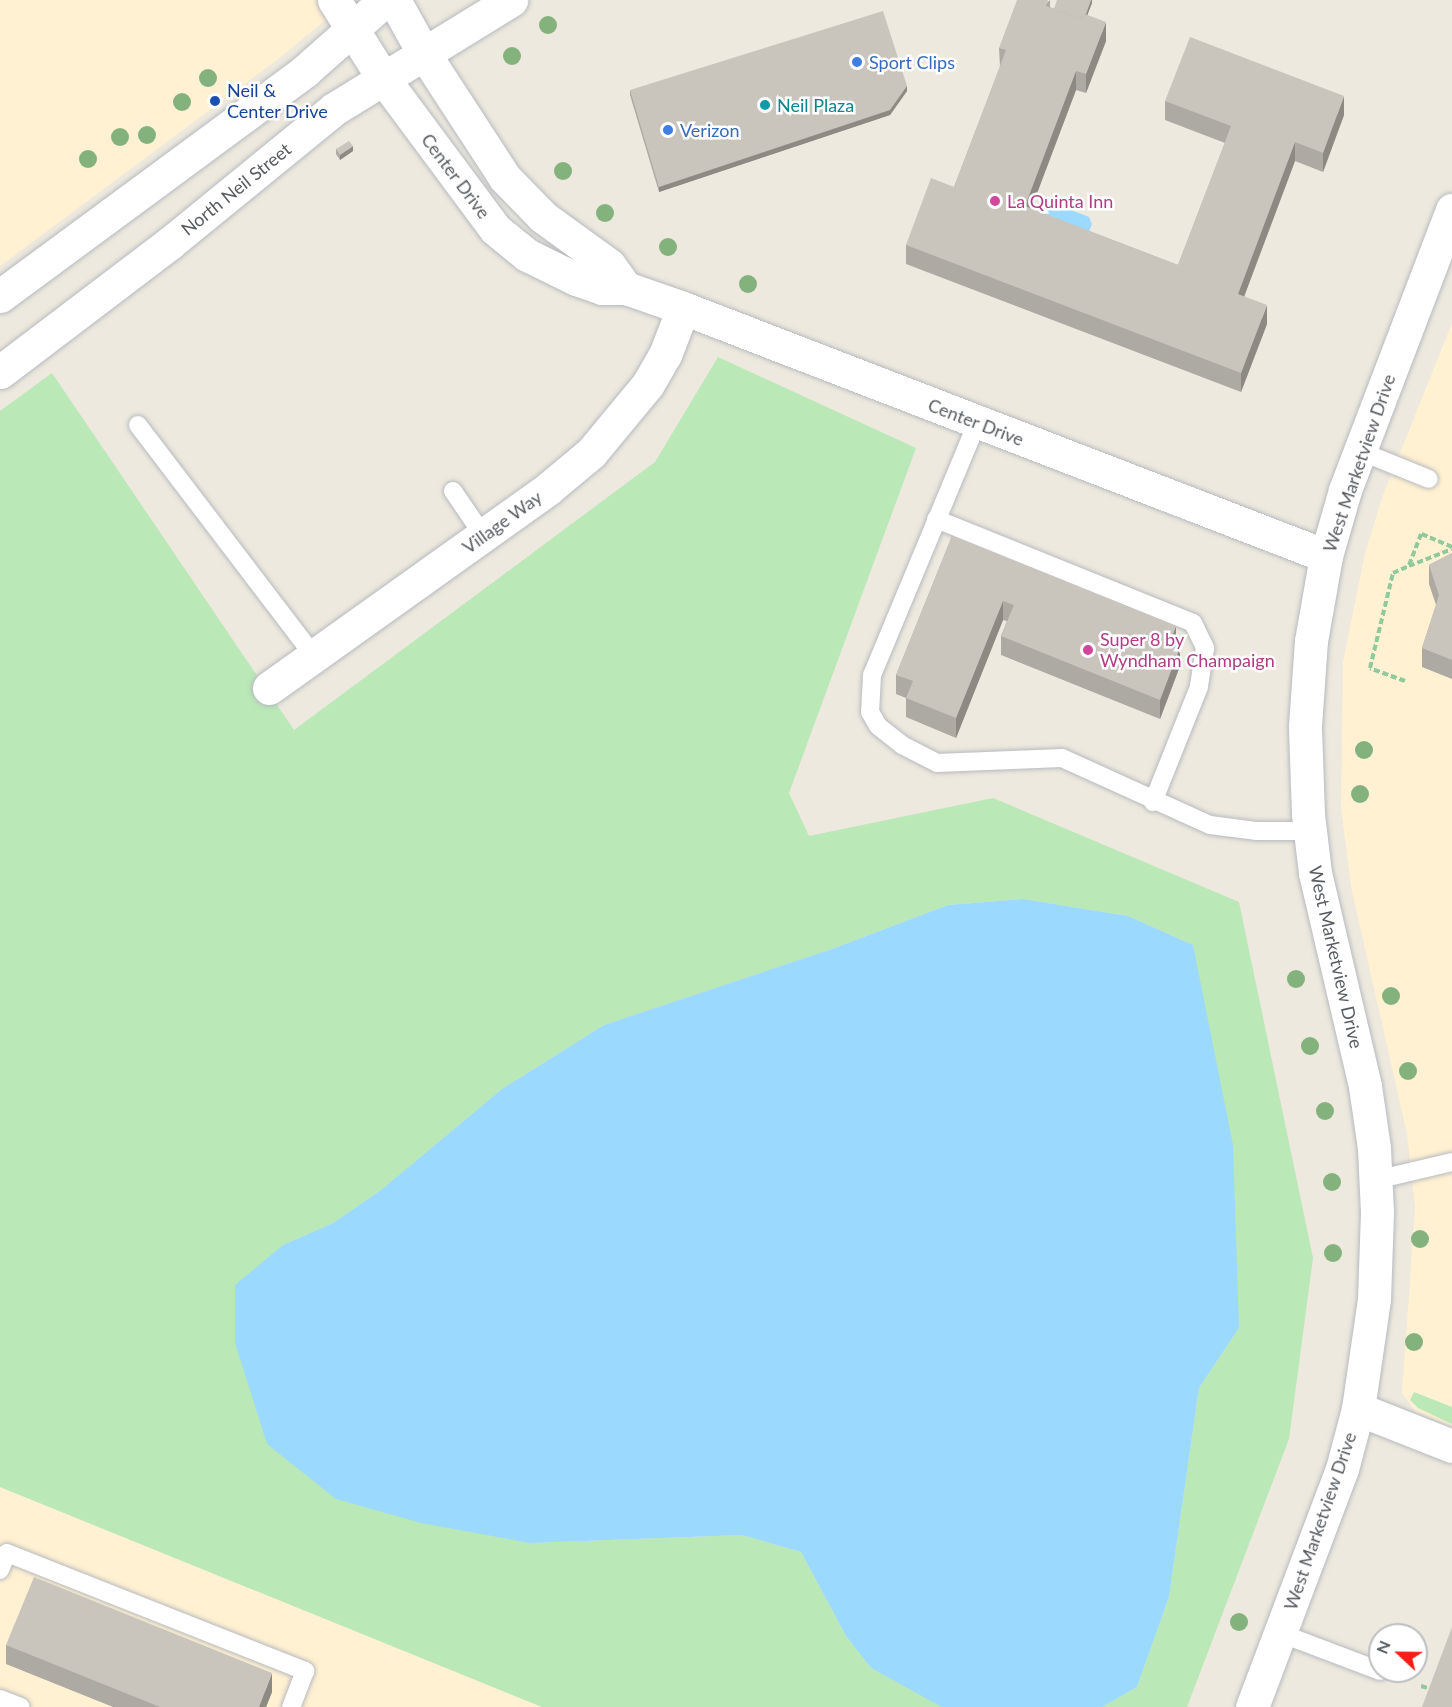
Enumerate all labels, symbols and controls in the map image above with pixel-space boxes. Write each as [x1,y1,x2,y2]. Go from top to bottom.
place label: Sport Clips [869,51,955,73]
marker: Sport Clips [850,55,864,69]
place label: Neil & Center Drive [227,80,328,122]
marker: Neil & Center Drive [208,94,222,108]
place label: Neil Plaza [777,94,854,116]
marker: Neil Plaza [758,98,772,112]
place label: Verizon [680,119,739,141]
marker: Verizon [661,123,675,137]
street label: Center Drive [417,129,495,223]
street label: North Neil Street [177,138,295,240]
place label: La Quinta Inn [1007,190,1113,212]
marker: La Quinta Inn [988,194,1002,208]
street label: West Marketview Drive [1318,371,1400,555]
street label: Center Drive [925,394,1027,450]
street label: Village Way [458,486,546,558]
place label: Super 8 by Wyndham Champaign [1100,629,1275,672]
marker: Super 8 by Wyndham Champaign [1081,643,1095,657]
street label: West Marketview Drive [1304,863,1368,1051]
street label: West Marketview Drive [1279,1429,1361,1613]
north arrow [1368,1623,1428,1683]
text: N [1372,1638,1394,1656]

